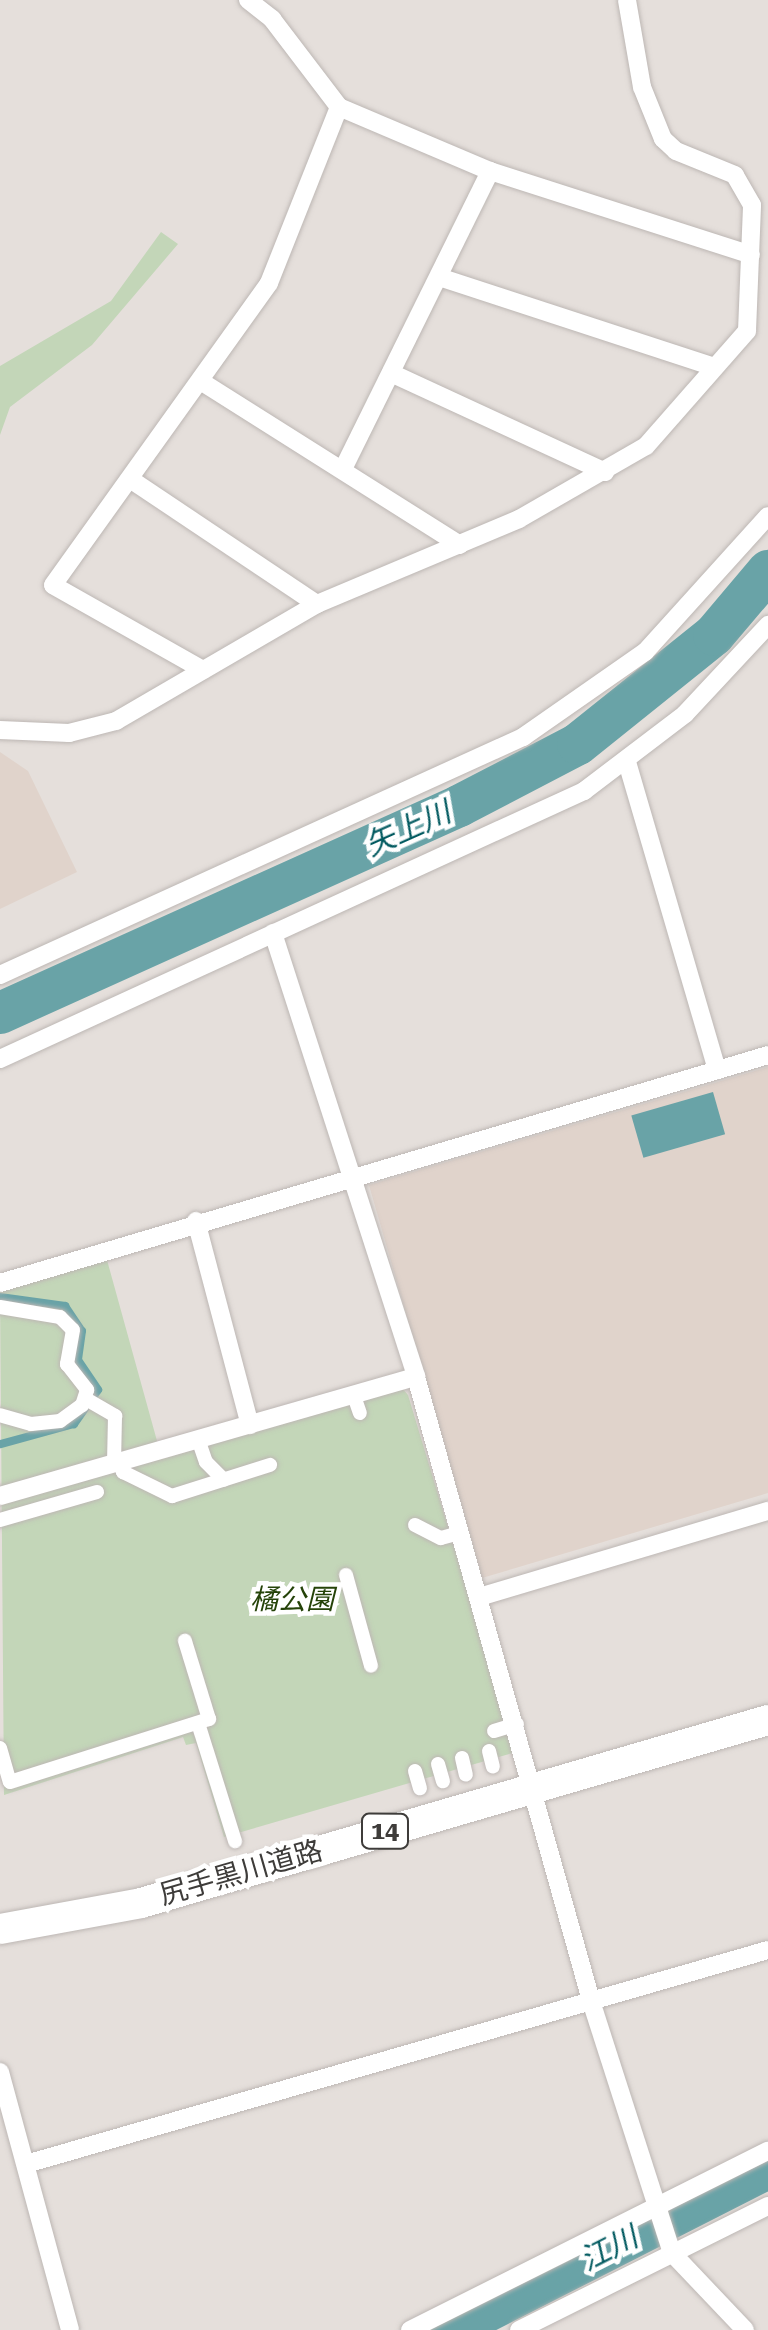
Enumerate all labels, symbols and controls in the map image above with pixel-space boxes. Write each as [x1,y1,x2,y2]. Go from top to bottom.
water label: 矢上川 [360,794,456,864]
park label: 橘公園 [250,1583,334,1617]
road number: 14 [360,1811,410,1851]
street label: 尻手黒川道路 [156,1834,326,1912]
water label: 江川 [574,2219,644,2279]

